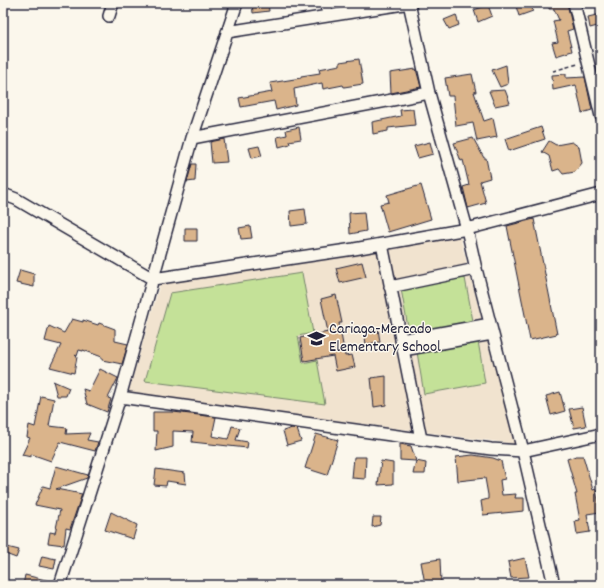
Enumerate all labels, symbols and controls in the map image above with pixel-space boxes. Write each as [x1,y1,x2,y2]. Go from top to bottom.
place label: Cariaga-Mercado Elementary School [329,318,441,359]
school or university icon: Cariaga-Mercado Elementary School [306,328,326,348]

